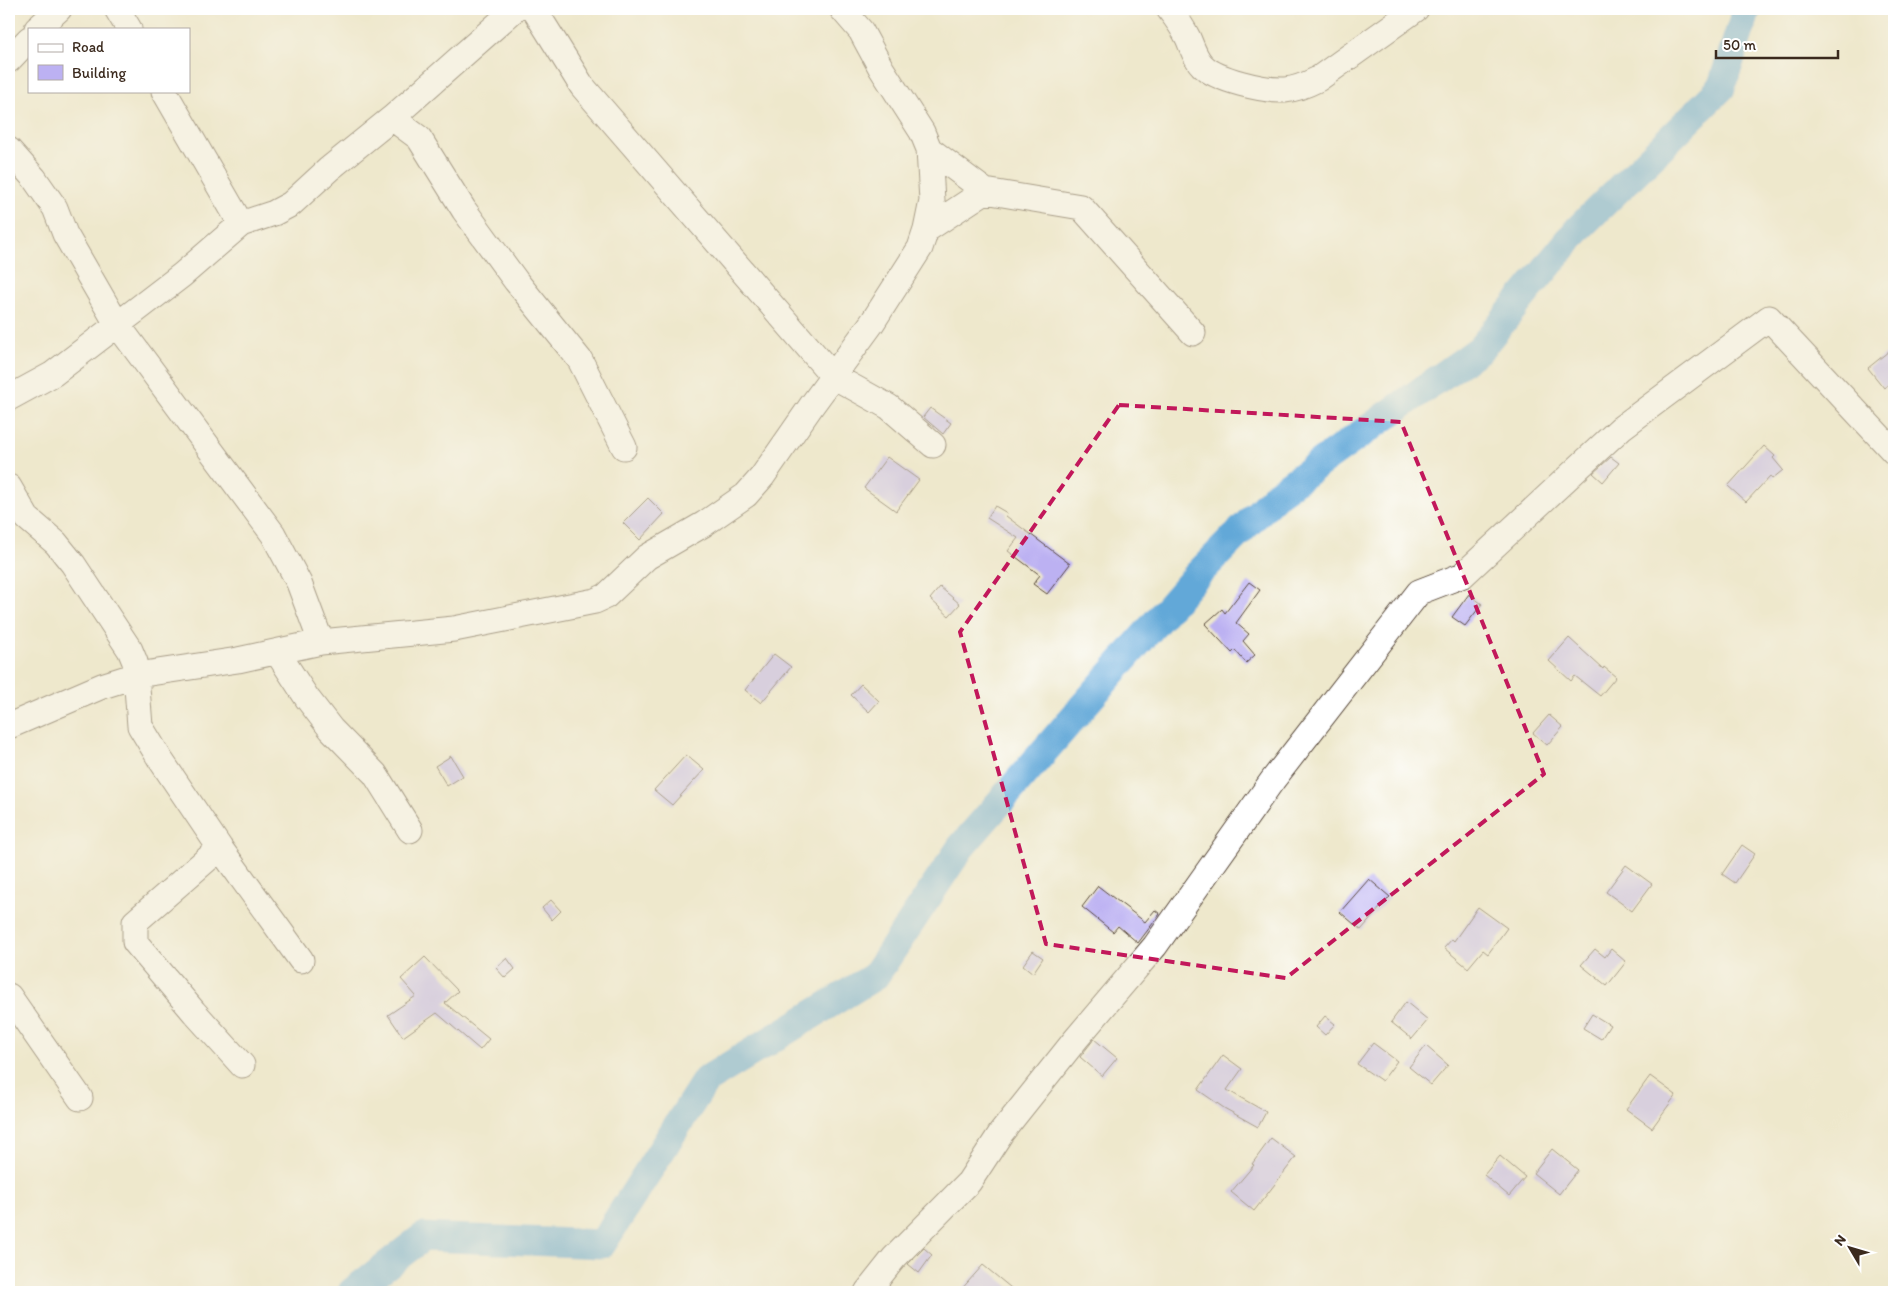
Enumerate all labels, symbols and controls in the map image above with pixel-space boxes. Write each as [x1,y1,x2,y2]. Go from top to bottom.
legend [28,28,190,92]
scale bar [1716,28,1838,60]
text: 50 m [1723,36,1756,54]
text: Road [72,38,105,56]
text: Building [72,64,126,82]
north arrow [1826,1224,1876,1274]
text: N [1831,1231,1850,1249]

